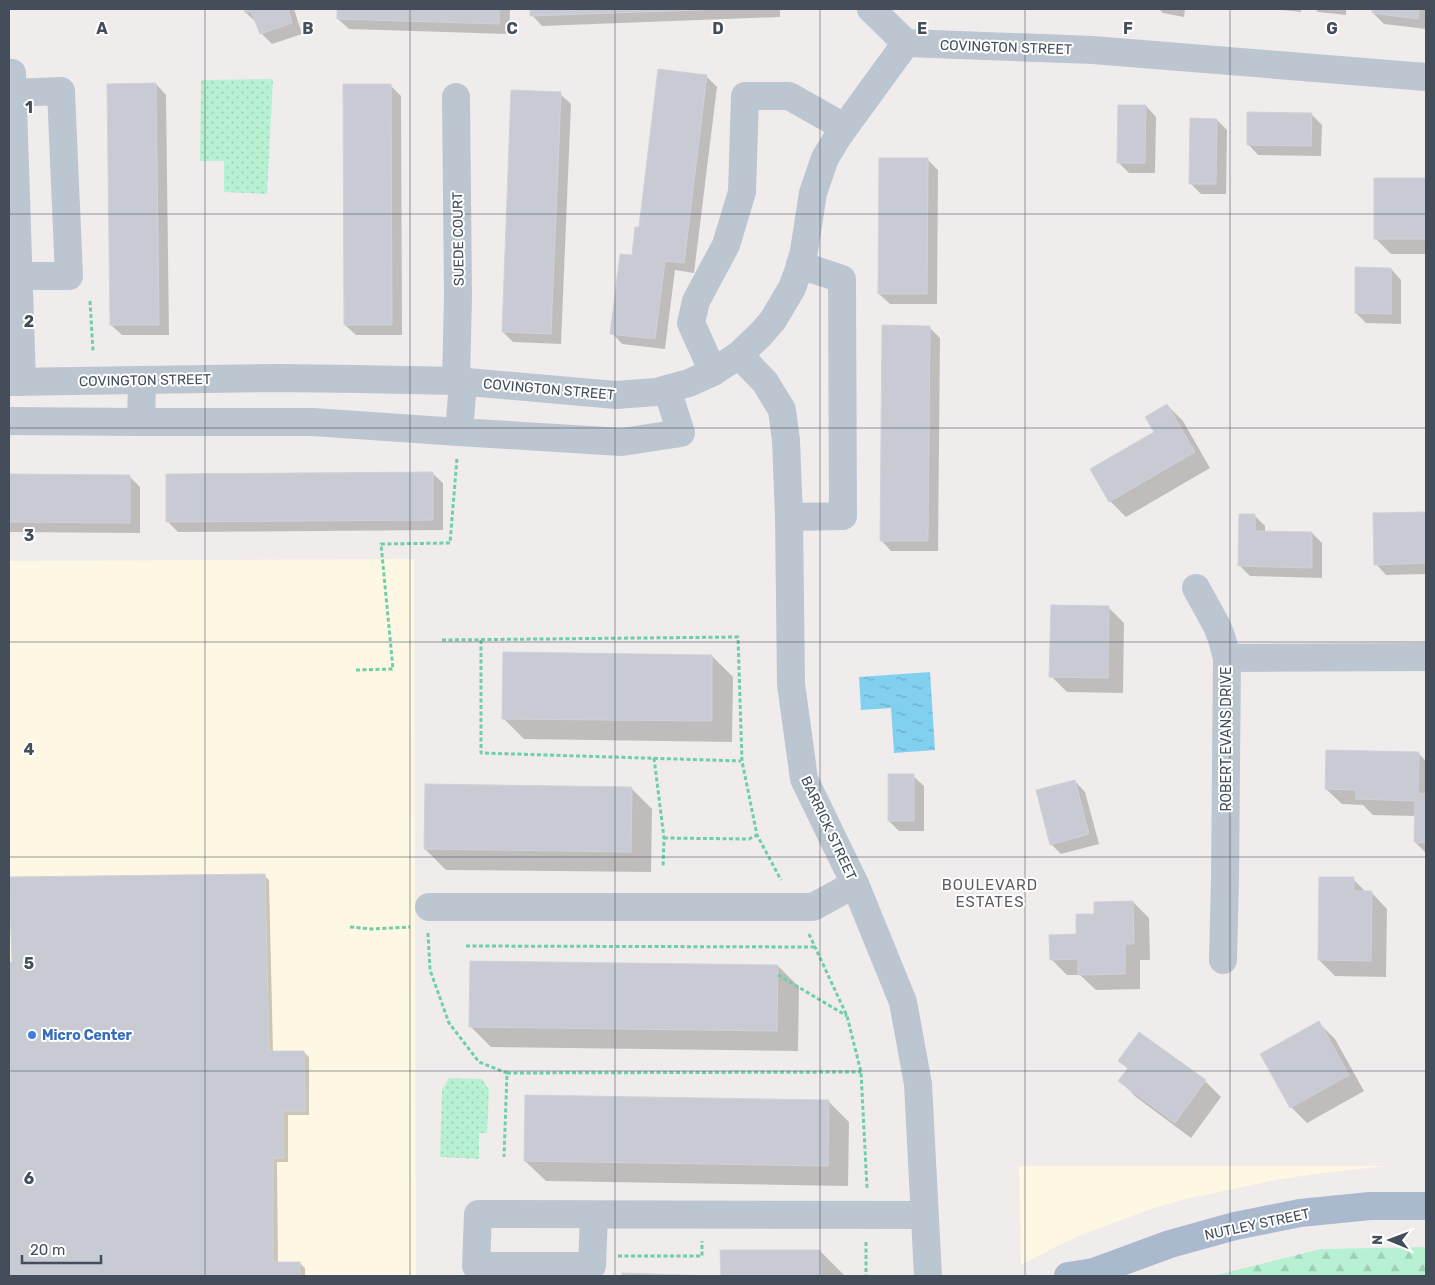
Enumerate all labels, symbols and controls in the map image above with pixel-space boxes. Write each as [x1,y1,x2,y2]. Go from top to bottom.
text: A [96,19,108,38]
text: B [302,19,314,38]
text: C [506,19,518,38]
text: D [712,19,724,38]
text: E [917,19,927,38]
text: F [1123,19,1133,38]
text: G [1326,19,1338,38]
street label: COVINGTON STREET [940,37,1072,58]
text: 1 [25,98,33,117]
street label: SUEDE COURT [449,192,468,286]
text: 2 [24,312,34,331]
street label: COVINGTON STREET [79,371,211,390]
street label: COVINGTON STREET [482,375,616,404]
text: 3 [24,526,34,545]
street label: ROBERT EVANS DRIVE [1218,666,1235,812]
text: 4 [24,740,35,759]
street label: BARRICK STREET [797,774,860,883]
district label: BOULEVARD ESTATES [942,876,1038,911]
text: 5 [24,954,34,973]
place label: Micro Center [42,1027,133,1044]
marker: Micro Center [26,1029,38,1041]
text: 6 [24,1169,34,1188]
street label: NUTLEY STREET [1203,1205,1311,1244]
north arrow [1365,1215,1415,1265]
scale bar [22,1232,101,1264]
text: N [1369,1235,1386,1245]
text: 20 m [30,1241,65,1259]

